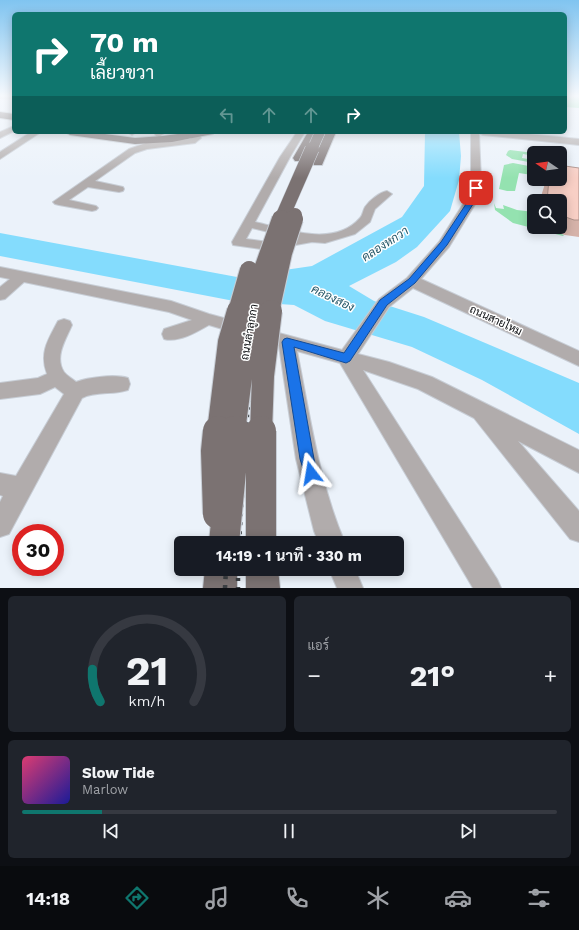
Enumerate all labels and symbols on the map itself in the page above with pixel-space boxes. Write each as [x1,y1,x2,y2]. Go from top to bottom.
north arrow [527,146,567,186]
pin [459,171,493,205]
water label: คลองหกวา [359,224,411,264]
water label: คลองสอง [309,282,357,315]
street label: ถนนสายไหม [467,301,525,338]
street label: ถนนลำลูกกา [237,303,262,361]
position arrow [290,452,332,494]
speed limit sign: 30 [12,524,64,576]

